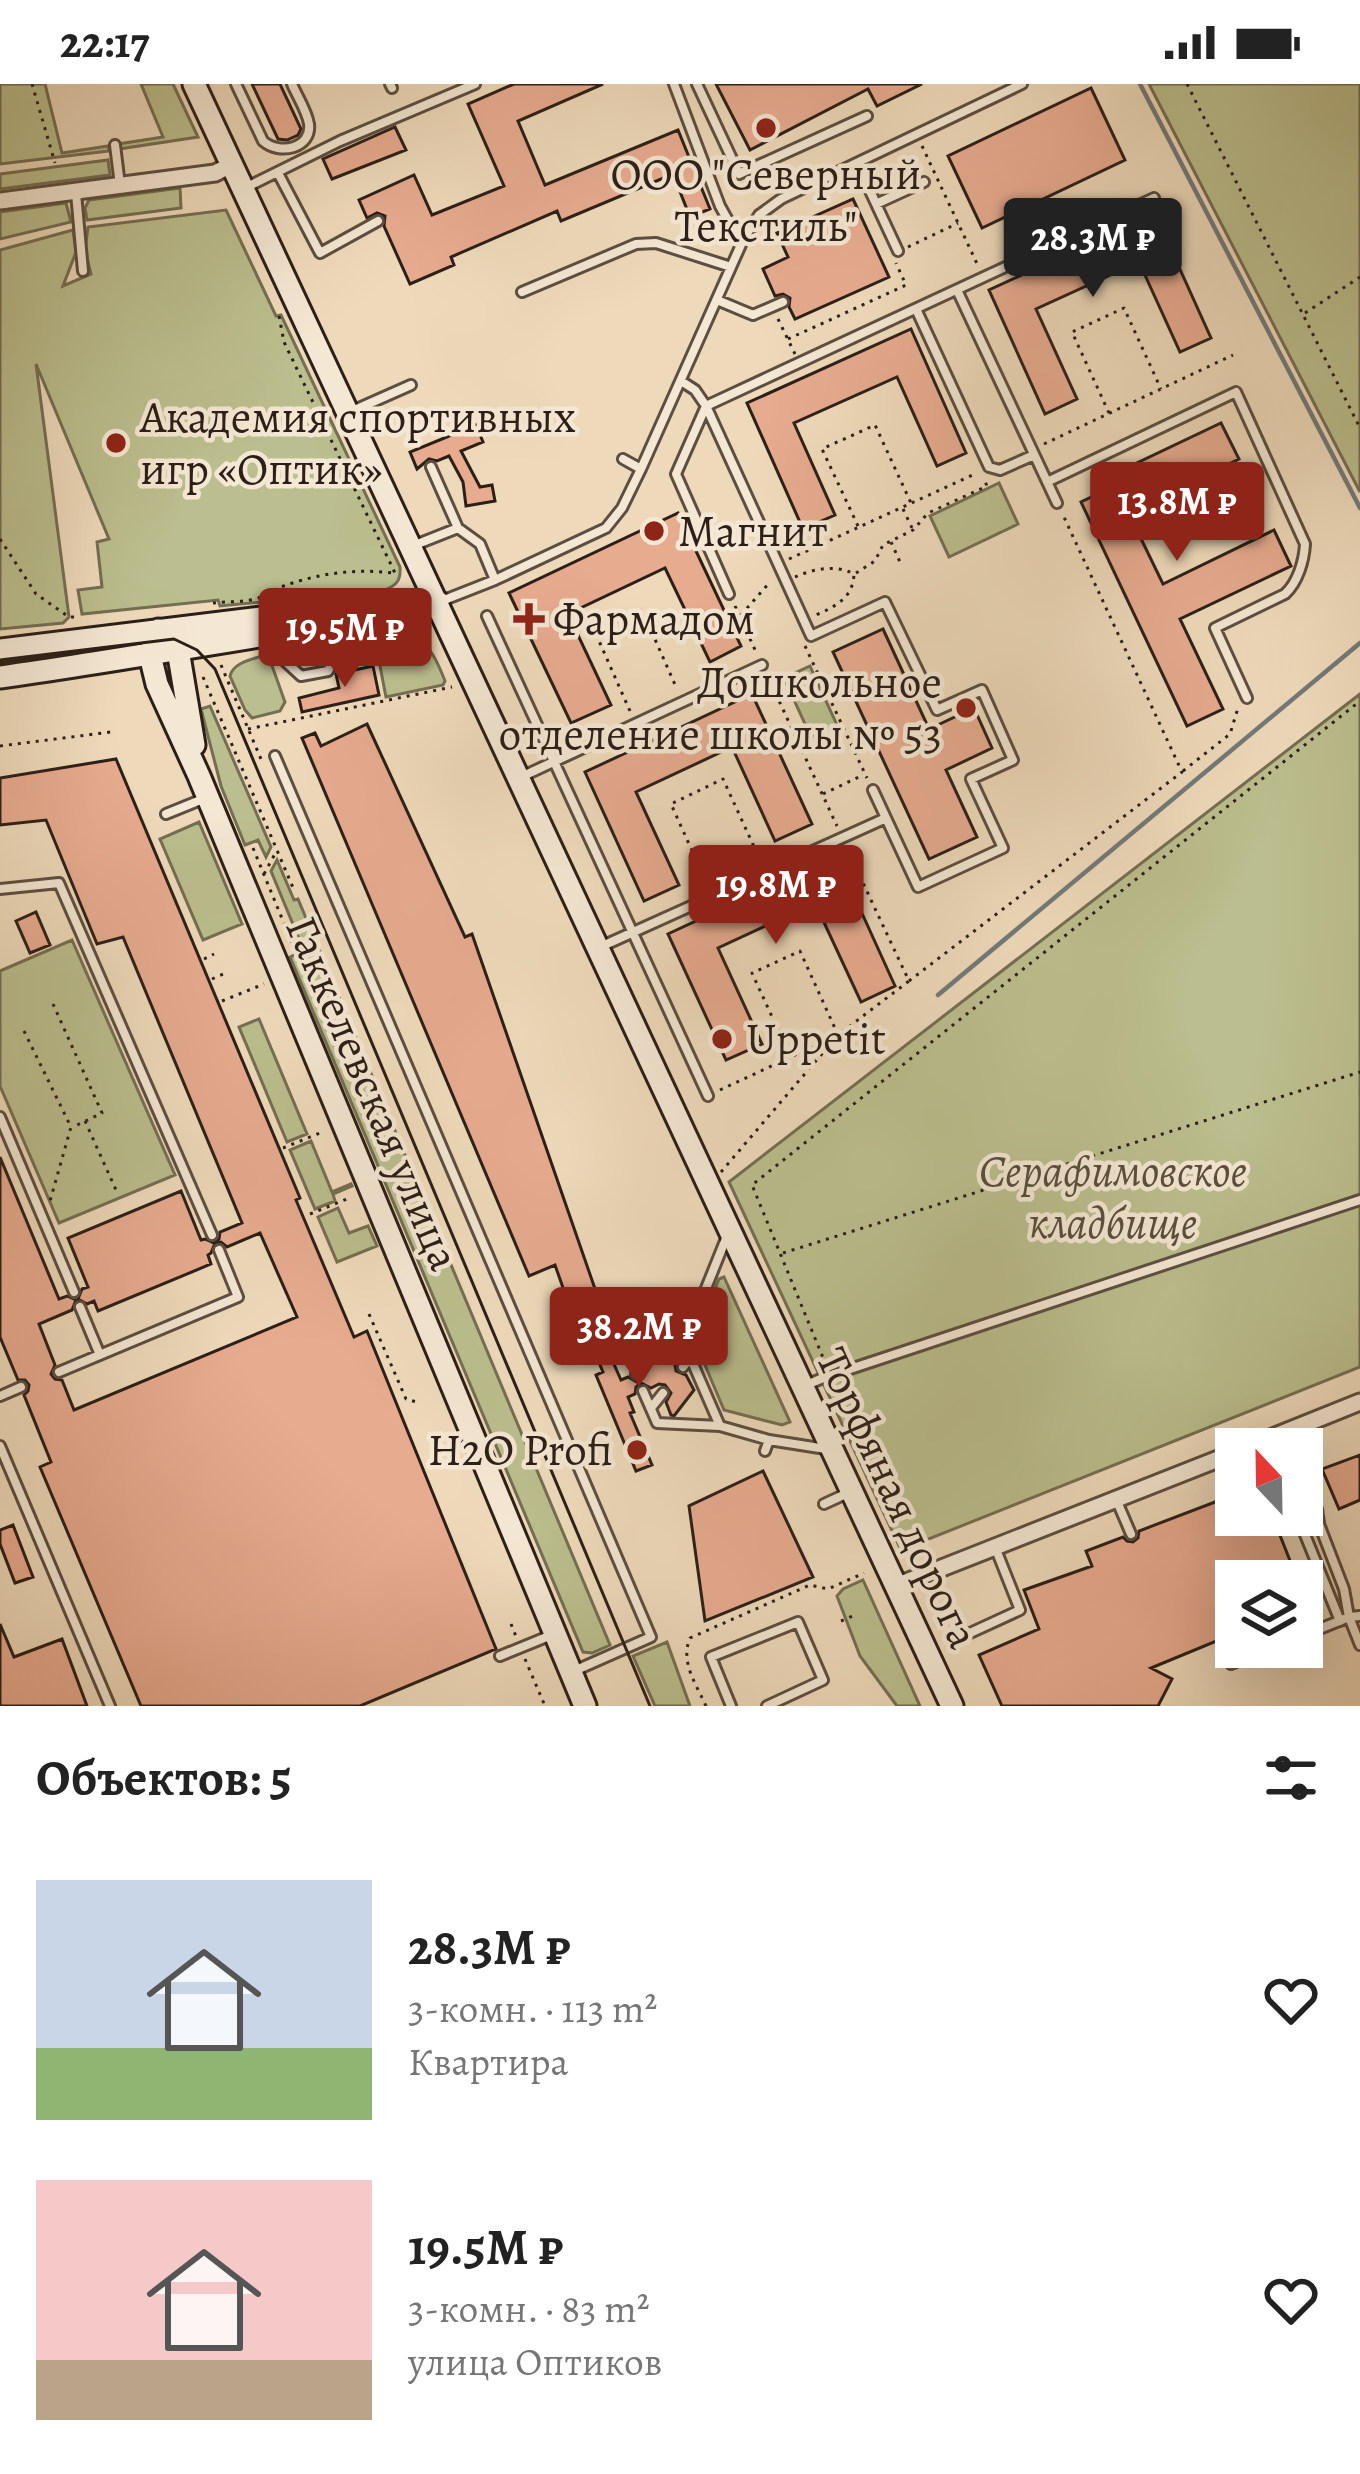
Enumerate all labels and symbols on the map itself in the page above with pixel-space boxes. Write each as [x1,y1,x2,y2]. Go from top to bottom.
marker: ООО "Северный Текстиль" [753,115,779,141]
place label: ООО "Северный Текстиль" [611,143,921,257]
pin: 28.3M ₽ [982,198,1204,300]
place label: Академия спортивных игр «Оптик» [139,386,576,500]
marker: Академия спортивных игр «Оптик» [103,430,129,456]
pin: 13.8M ₽ [1066,462,1288,564]
place label: Магнит [678,500,828,562]
marker: Магнит [641,518,667,544]
pin: 19.5M ₽ [234,588,456,690]
place label: Фармадом [553,588,755,650]
marker: Фармадом [516,606,542,632]
place label: Дошкольное отделение школы № 53 [499,651,942,765]
marker: Дошкольное отделение школы № 53 [953,695,979,721]
pin: 19.8M ₽ [665,845,887,947]
street label: Гаккелевская улица [270,906,476,1280]
place label: Uppetit [746,1008,886,1070]
marker: Uppetit [709,1026,735,1052]
park label: Серафимовское кладбище [979,1140,1247,1254]
pin: 38.2M ₽ [528,1287,750,1389]
street label: Торфяная дорога [801,1338,995,1659]
place label: H2O Profi [428,1419,613,1481]
north arrow [1215,1428,1323,1536]
marker: H2O Profi [624,1437,650,1463]

